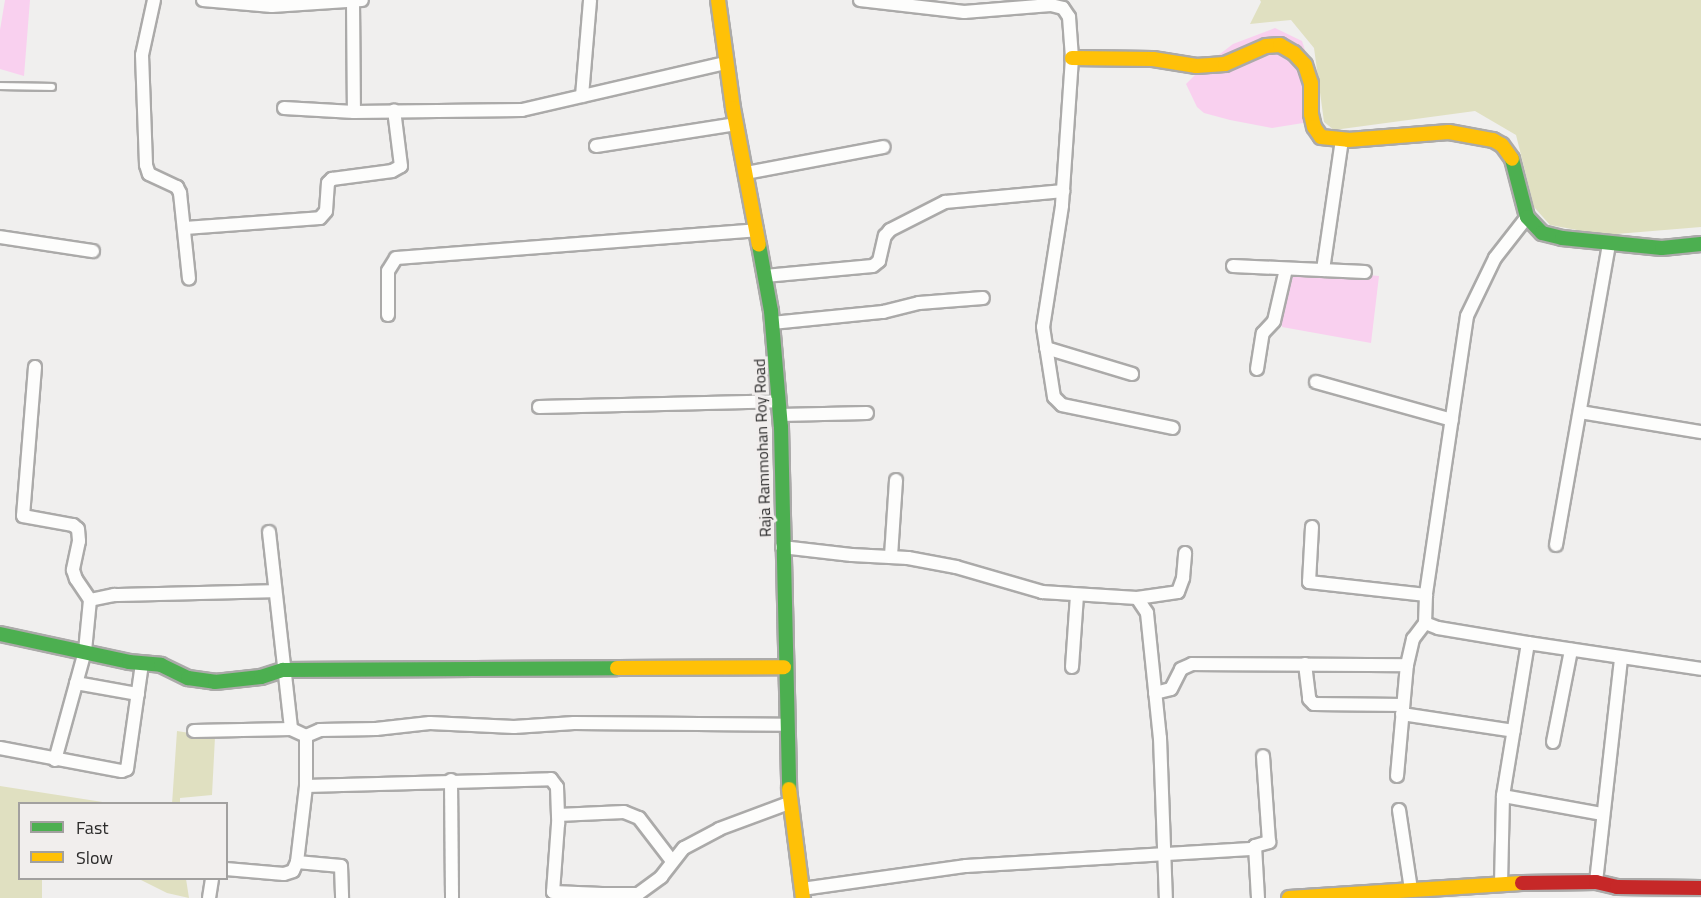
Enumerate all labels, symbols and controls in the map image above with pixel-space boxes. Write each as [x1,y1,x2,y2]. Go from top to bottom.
street label: Raja Rammohan Roy Road [749,358,775,538]
legend [18,802,228,880]
text: Fast [76,814,109,841]
text: Slow [76,844,113,871]

